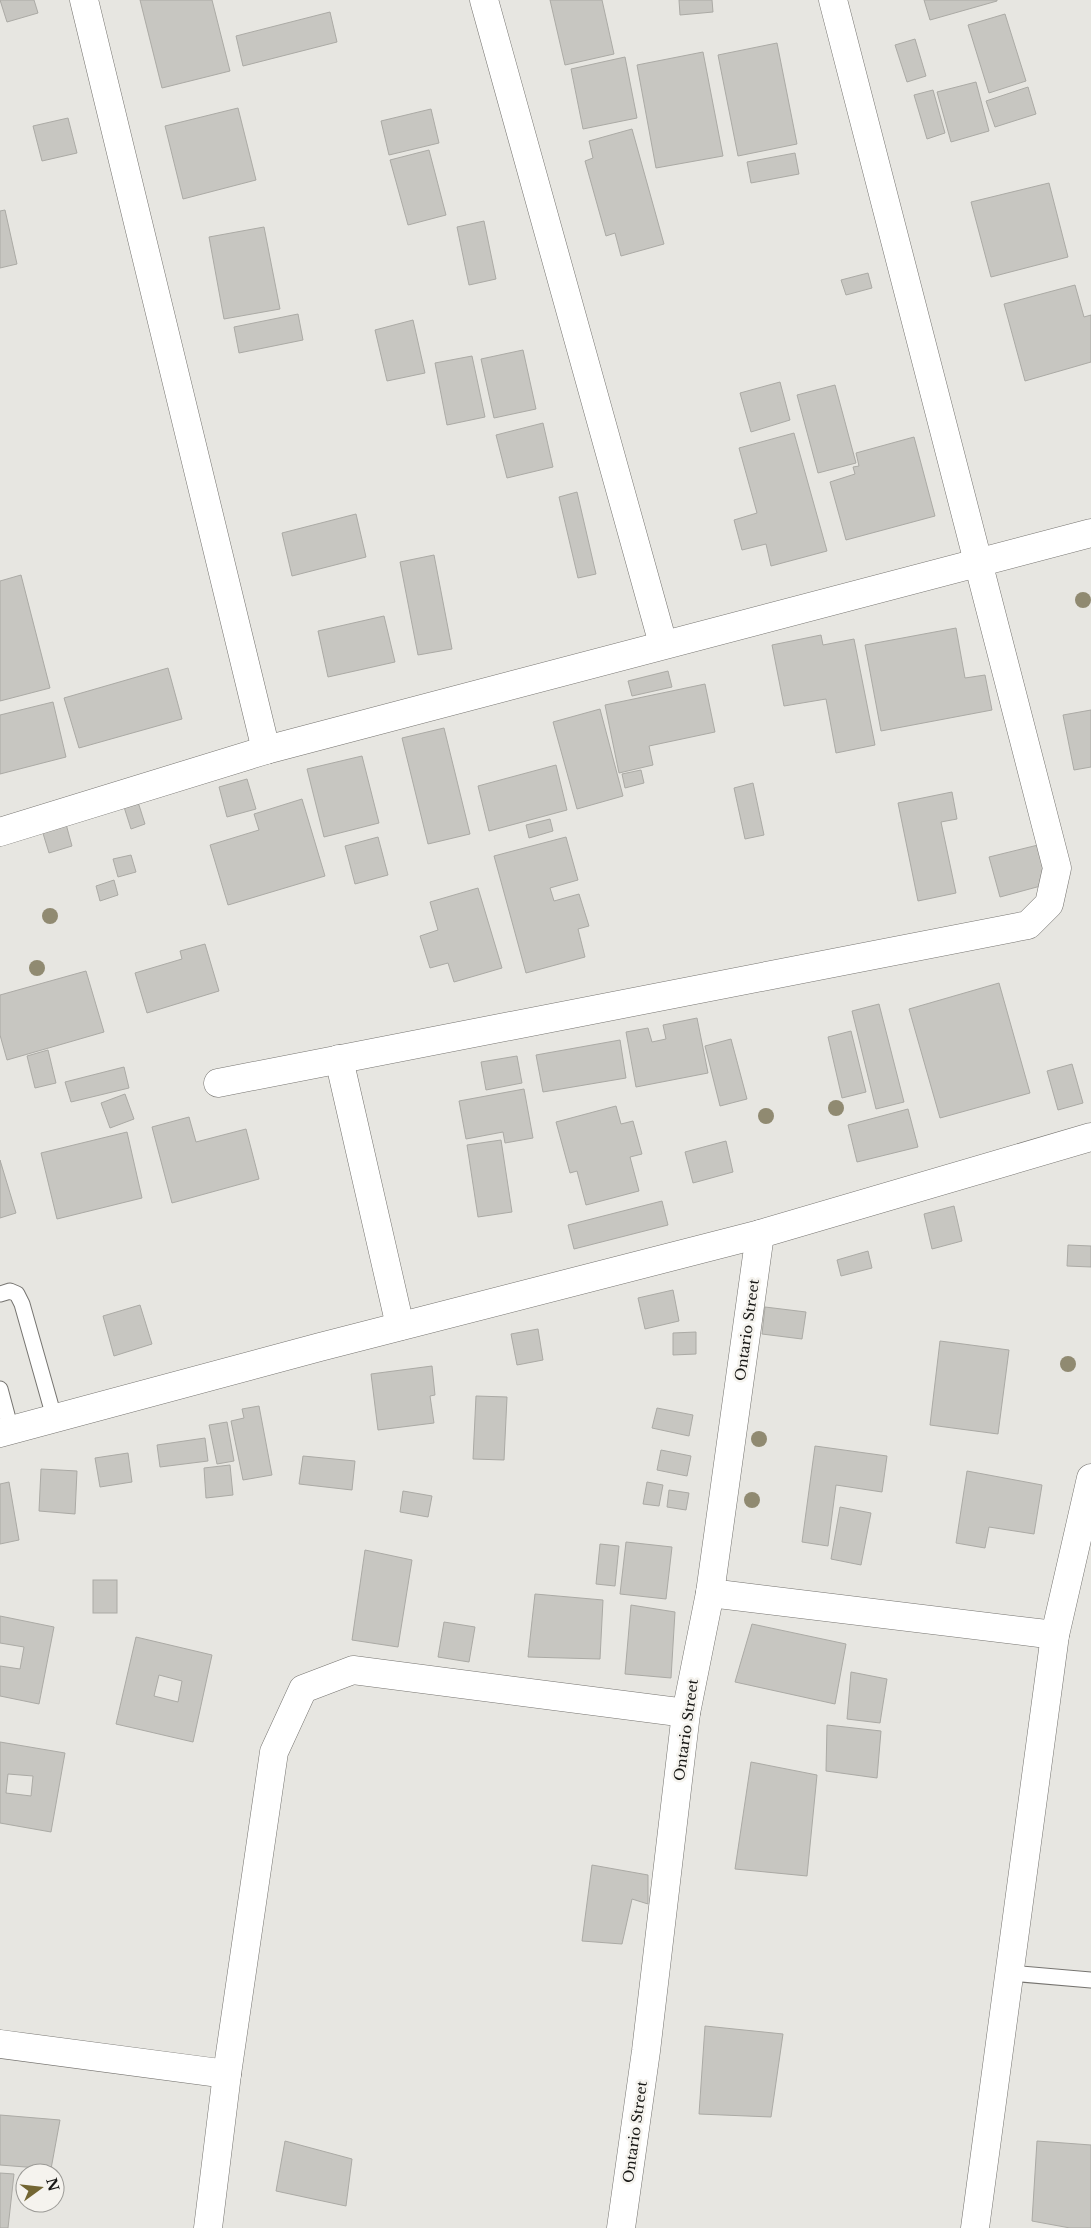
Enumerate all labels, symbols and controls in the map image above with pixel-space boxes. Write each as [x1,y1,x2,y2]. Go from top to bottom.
street label: Ontario Street [731,1277,763,1382]
street label: Ontario Street [670,1677,702,1782]
street label: Ontario Street [619,2079,651,2184]
north arrow [15,2163,65,2213]
text: N [42,2176,63,2193]

